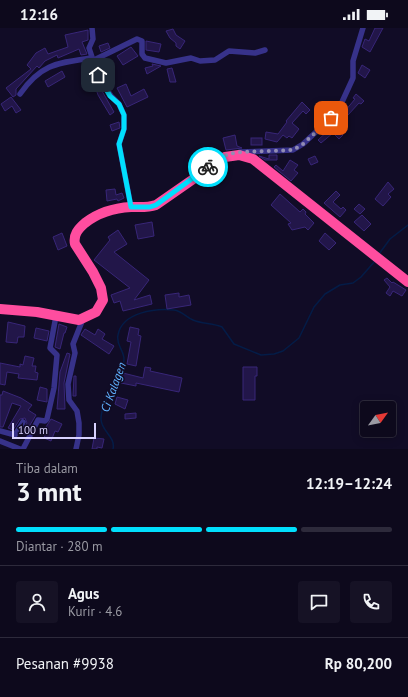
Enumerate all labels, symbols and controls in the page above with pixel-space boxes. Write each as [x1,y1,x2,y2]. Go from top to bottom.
text: 12:16 [20,5,58,24]
pin [81,58,115,92]
icon: home [87,64,109,86]
pin [314,101,348,135]
icon: bag [320,107,342,129]
courier [188,147,228,187]
icon: bike [197,156,219,178]
water label: Ci Kalagen [97,360,129,414]
north arrow [360,401,396,437]
map controls [360,401,396,437]
scale bar [12,421,96,440]
text: 100 m [18,423,48,437]
text: Tiba dalam [16,460,78,477]
text: 12:19–12:24 [306,474,392,493]
text: 3 mnt [16,475,82,508]
text: Diantar · 280 m [16,538,103,555]
button: person [16,581,58,623]
button: chat [298,581,340,623]
button: phone [350,581,392,623]
text: Agus [68,584,99,603]
text: Kurir · 4.6 [68,603,122,620]
text: Pesanan #9938 [16,654,114,673]
text: Rp 80,200 [325,654,392,673]

